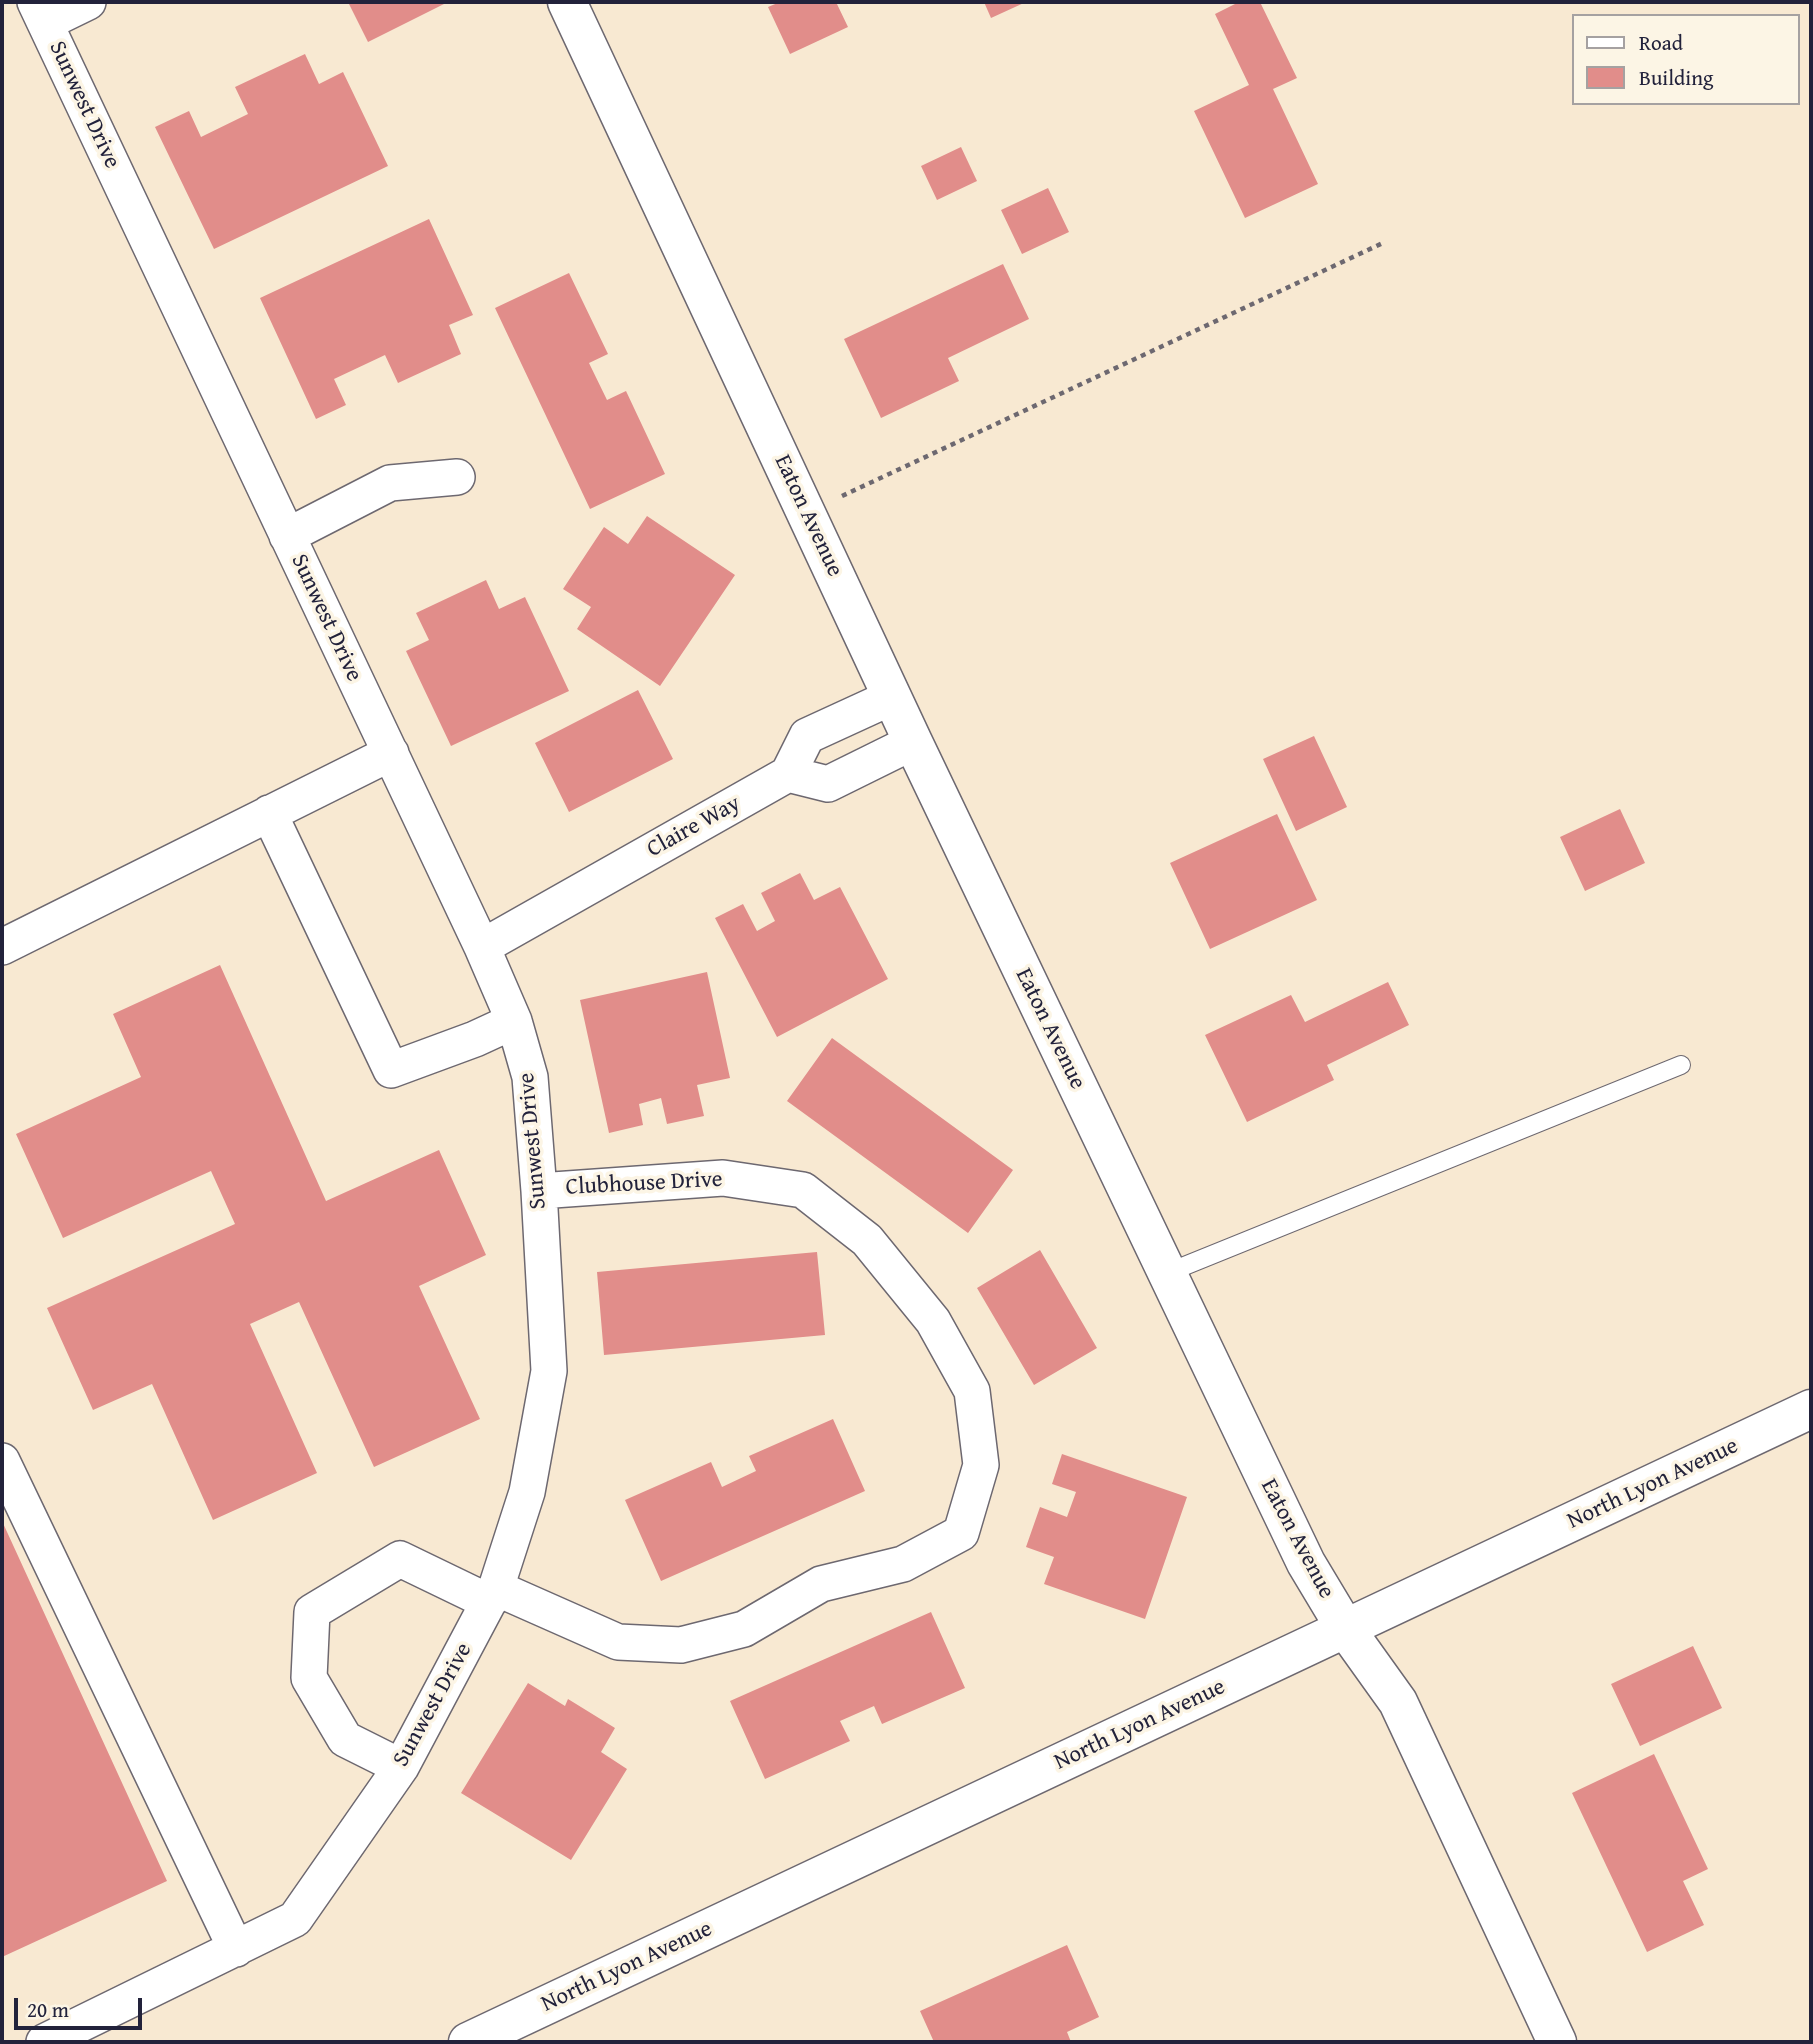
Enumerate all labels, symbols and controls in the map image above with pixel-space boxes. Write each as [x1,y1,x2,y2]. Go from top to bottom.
legend [1572,14,1799,105]
text: Road [1639,27,1683,58]
street label: Sunwest Drive [43,37,125,173]
text: Building [1639,62,1713,93]
street label: Eaton Avenue [768,451,848,581]
street label: Sunwest Drive [285,550,367,686]
street label: Claire Way [643,790,745,864]
street label: Eaton Avenue [1009,964,1091,1094]
street label: Sunwest Drive [513,1071,553,1211]
street label: Clubhouse Drive [565,1166,723,1202]
street label: North Lyon Avenue [1563,1432,1743,1536]
street label: Eaton Avenue [1254,1475,1340,1603]
street label: Sunwest Drive [388,1638,478,1772]
street label: North Lyon Avenue [1050,1673,1230,1777]
street label: North Lyon Avenue [537,1915,717,2019]
scale bar [18,1984,145,2028]
text: 20 m [27,1994,69,2025]

